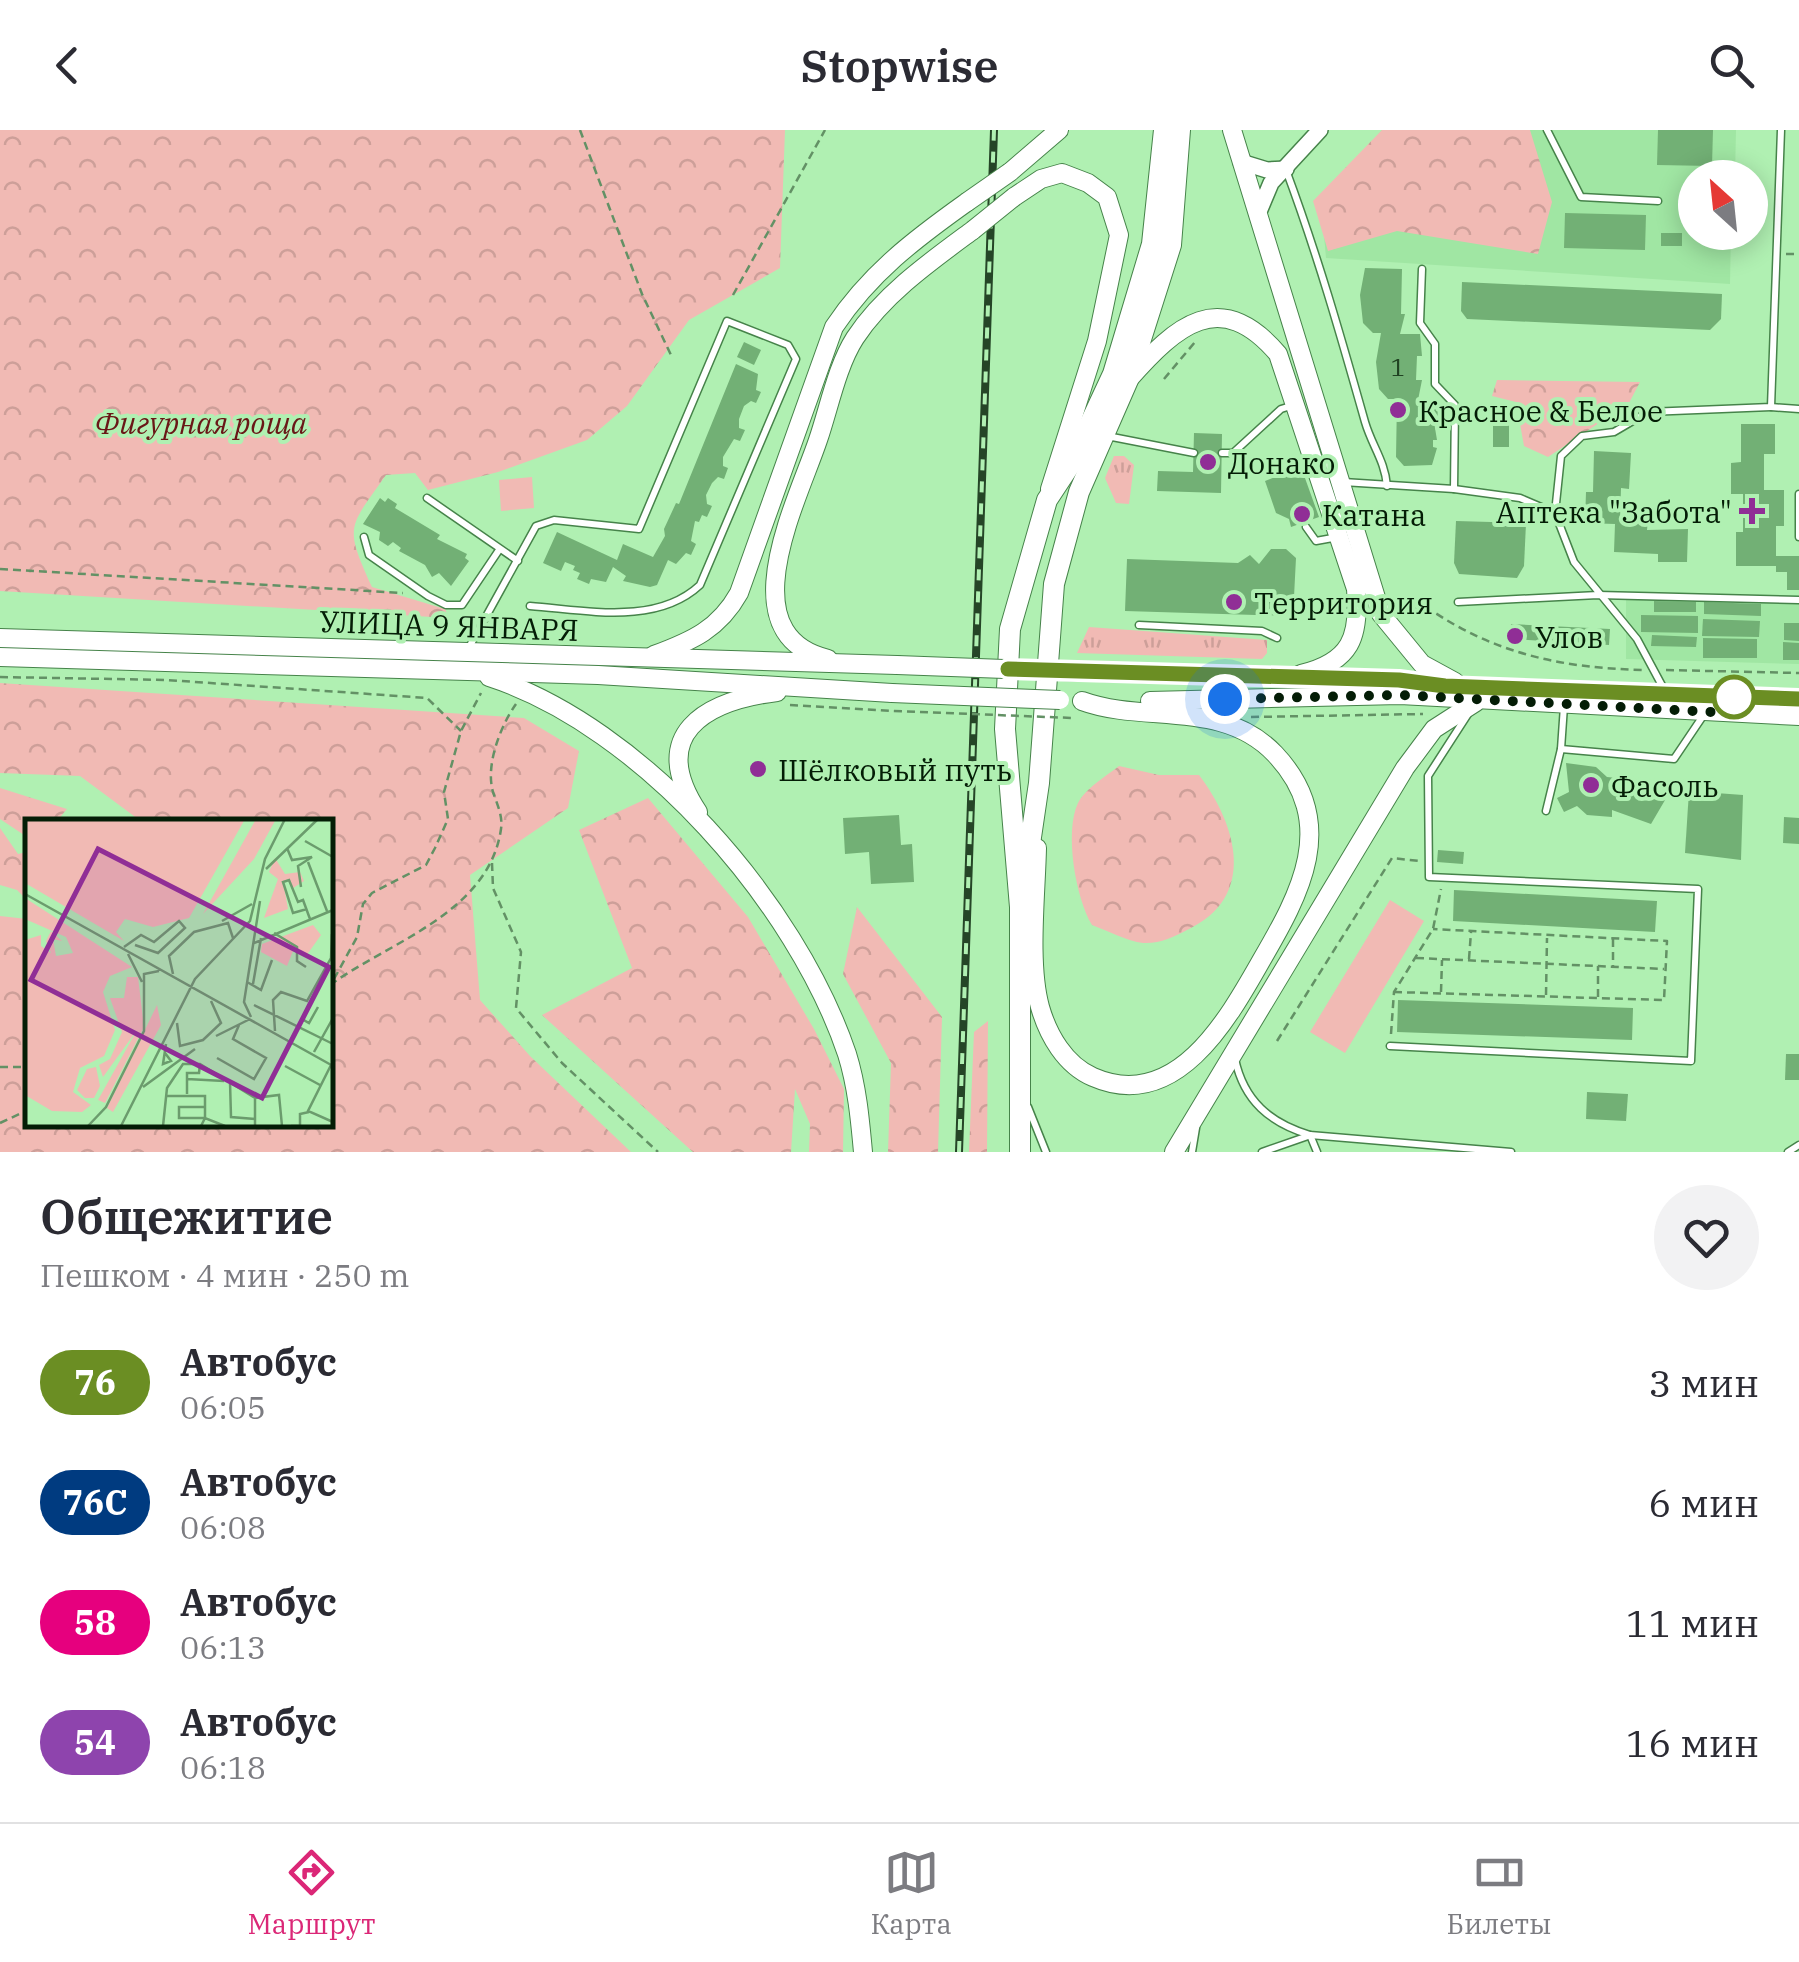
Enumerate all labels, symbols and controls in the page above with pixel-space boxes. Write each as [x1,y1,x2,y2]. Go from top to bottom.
text: Stopwise [801,36,998,94]
icon: back [40,38,95,93]
icon: search [1704,38,1759,93]
north arrow [1678,160,1768,250]
map controls [1678,160,1768,250]
house number: 1 [1390,350,1406,383]
place label: Красное & Белое [1418,391,1663,430]
marker: Красное & Белое [1387,399,1409,421]
park label: Фигурная роща [95,403,308,442]
place label: Донако [1228,443,1335,482]
marker: Донако [1197,451,1219,473]
place label: Аптека "Забота" [1496,492,1732,531]
place label: Катана [1322,495,1427,534]
marker: Аптека "Забота" [1741,500,1763,522]
marker: Катана [1291,503,1313,525]
place label: Территория [1254,583,1433,622]
marker: Территория [1223,591,1245,613]
street label: УЛИЦА 9 ЯНВАРЯ [319,601,579,649]
place label: Улов [1535,617,1603,656]
marker: Улов [1504,625,1526,647]
your location [1200,674,1250,724]
unlabelled marker [1713,676,1755,718]
place label: Шёлковый путь [778,750,1012,789]
marker: Шёлковый путь [747,758,769,780]
place label: Фасоль [1611,766,1719,805]
marker: Фасоль [1580,774,1602,796]
inset map [25,819,332,1127]
text: Общежитие [40,1185,333,1247]
button: heart [1654,1185,1759,1290]
text: Пешком · 4 мин · 250 m [40,1254,410,1296]
text: Автобус [180,1337,337,1386]
text: 3 мин [1649,1358,1759,1407]
text: 76 [74,1359,116,1405]
text: 06:05 [180,1386,266,1428]
text: Автобус [180,1457,337,1506]
text: 6 мин [1649,1478,1759,1527]
text: 76С [62,1479,128,1525]
text: 06:08 [180,1506,266,1548]
text: Автобус [180,1577,337,1626]
text: 11 мин [1626,1598,1759,1647]
text: 58 [74,1599,116,1645]
text: 06:13 [180,1626,266,1668]
text: Автобус [180,1697,337,1746]
text: 16 мин [1626,1718,1759,1767]
text: 54 [74,1719,116,1765]
text: 06:18 [180,1746,266,1788]
tab: Маршрут [247,1845,376,1942]
tab: Карта [870,1845,952,1942]
tab: Билеты [1447,1845,1552,1942]

